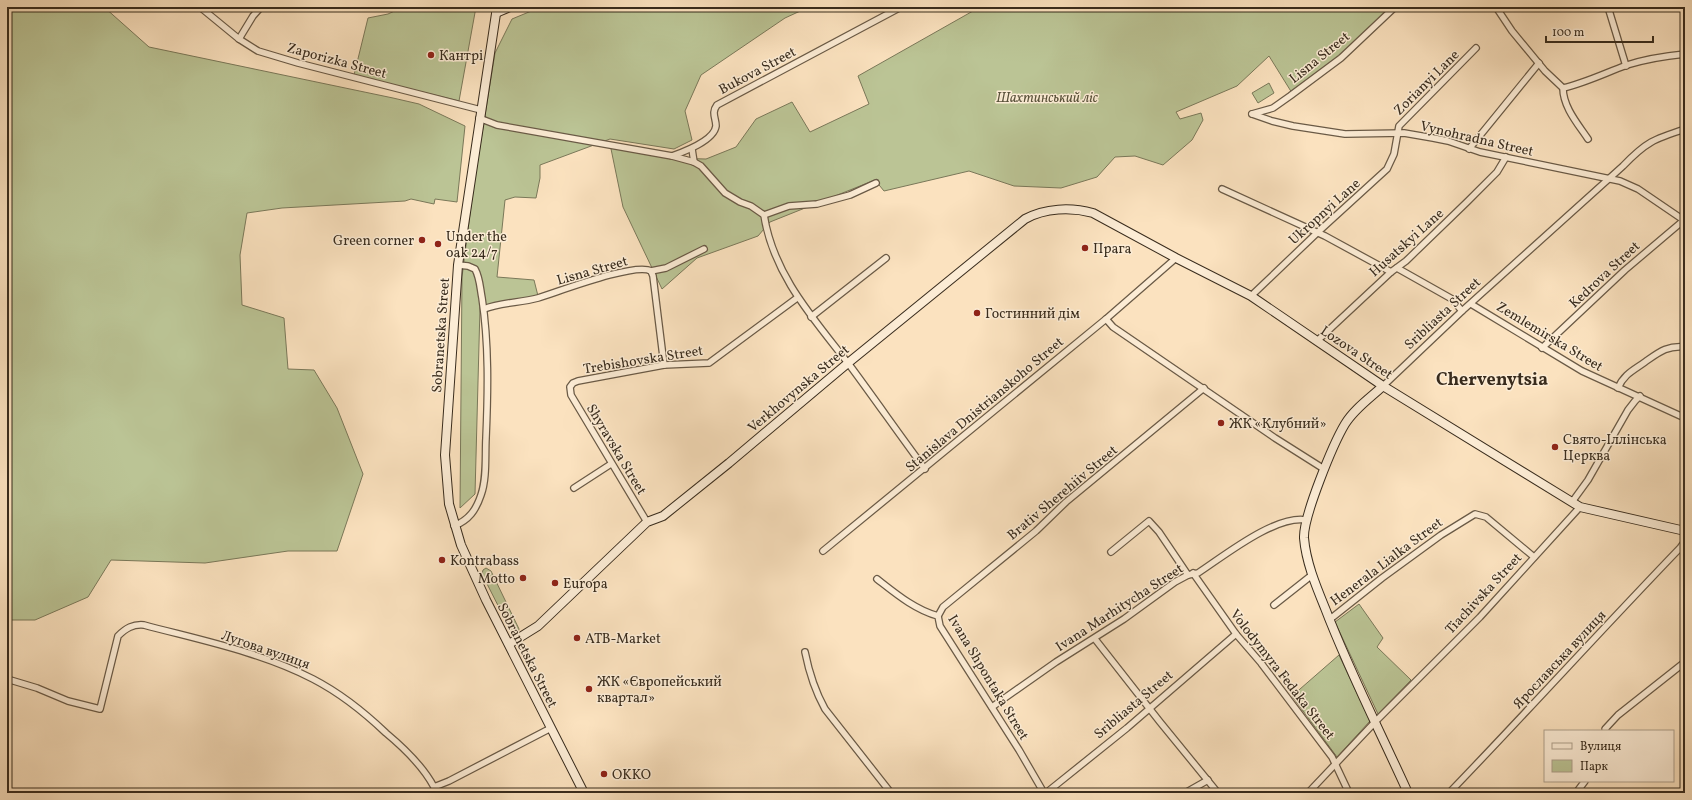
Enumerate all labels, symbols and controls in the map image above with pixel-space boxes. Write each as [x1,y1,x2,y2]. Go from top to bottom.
scale bar [1546,18,1653,44]
text: 100 m [1552,25,1585,41]
street label: Lisna Street [1286,28,1354,88]
street label: Zaporizka Street [285,39,389,84]
street label: Bukova Street [716,43,800,100]
street label: Zorianyi Lane [1390,46,1464,120]
place label: Кантрі [439,47,483,66]
marker: Кантрі [426,50,436,60]
park label: Шахтинський ліс [996,89,1098,108]
street label: Vynohradna Street [1418,117,1535,162]
street label: Ukropnyi Lane [1285,174,1365,249]
street label: Husatskyi Lane [1366,204,1449,282]
place label: Under the oak 24/7 [446,228,507,263]
place label: Green corner [333,232,414,251]
marker: Green corner [417,235,427,245]
street label: Kedrova Street [1565,237,1645,313]
marker: Under the oak 24/7 [433,239,443,249]
place label: Прага [1093,240,1131,259]
marker: Прага [1080,243,1090,253]
street label: Lisna Street [555,252,630,291]
street label: Sribliasta Street [1401,274,1485,354]
street label: Sobranetska Street [428,277,455,393]
street label: Zemlemirska Street [1492,298,1606,377]
place label: Гостинний дім [985,305,1080,324]
marker: Гостинний дім [972,308,982,318]
street label: Lozova Street [1316,322,1396,385]
street label: Stanislava Dnistrianskoho Street [902,333,1068,477]
street label: Verkhovynska Street [744,341,854,437]
street label: Trebishovska Street [582,342,705,379]
district label: Chervenytsia [1436,368,1548,393]
street label: Shyravska Street [581,401,650,499]
place label: ЖК «Клубний» [1229,415,1327,434]
marker: ЖК «Клубний» [1216,418,1226,428]
place label: Свято-Іллінська Церква [1563,431,1667,466]
street label: Brativ Sherehiiv Street [1004,441,1122,545]
marker: Свято-Іллінська Церква [1550,442,1560,452]
street label: Henerala Lialka Street [1327,514,1447,611]
street label: Tiachivska Street [1441,549,1527,639]
place label: Kontrabass [450,552,519,571]
marker: Kontrabass [437,555,447,565]
street label: Ivana Marhitycha Street [1052,560,1188,657]
place label: Motto [478,570,515,589]
marker: Motto [518,573,528,583]
place label: Europa [563,575,608,594]
marker: Europa [550,578,560,588]
street label: Sobranetska Street [492,600,561,712]
street label: Volodymyra Fedaka Street [1225,606,1339,744]
street label: Ярославська вулиця [1509,607,1611,714]
street label: Ivana Shpontaka Street [943,611,1033,744]
street label: Лугова вулиця [219,626,312,674]
place label: ATB-Market [585,630,661,649]
marker: ATB-Market [572,633,582,643]
street label: Sribliasta Street [1090,666,1178,744]
place label: ЖК «Європейський квартал» [597,673,722,708]
marker: ЖК «Європейський квартал» [584,684,594,694]
legend [1544,730,1674,782]
text: Вулиця [1580,739,1621,755]
text: Парк [1580,759,1608,775]
place label: OKKO [612,766,651,785]
marker: OKKO [599,769,609,779]

